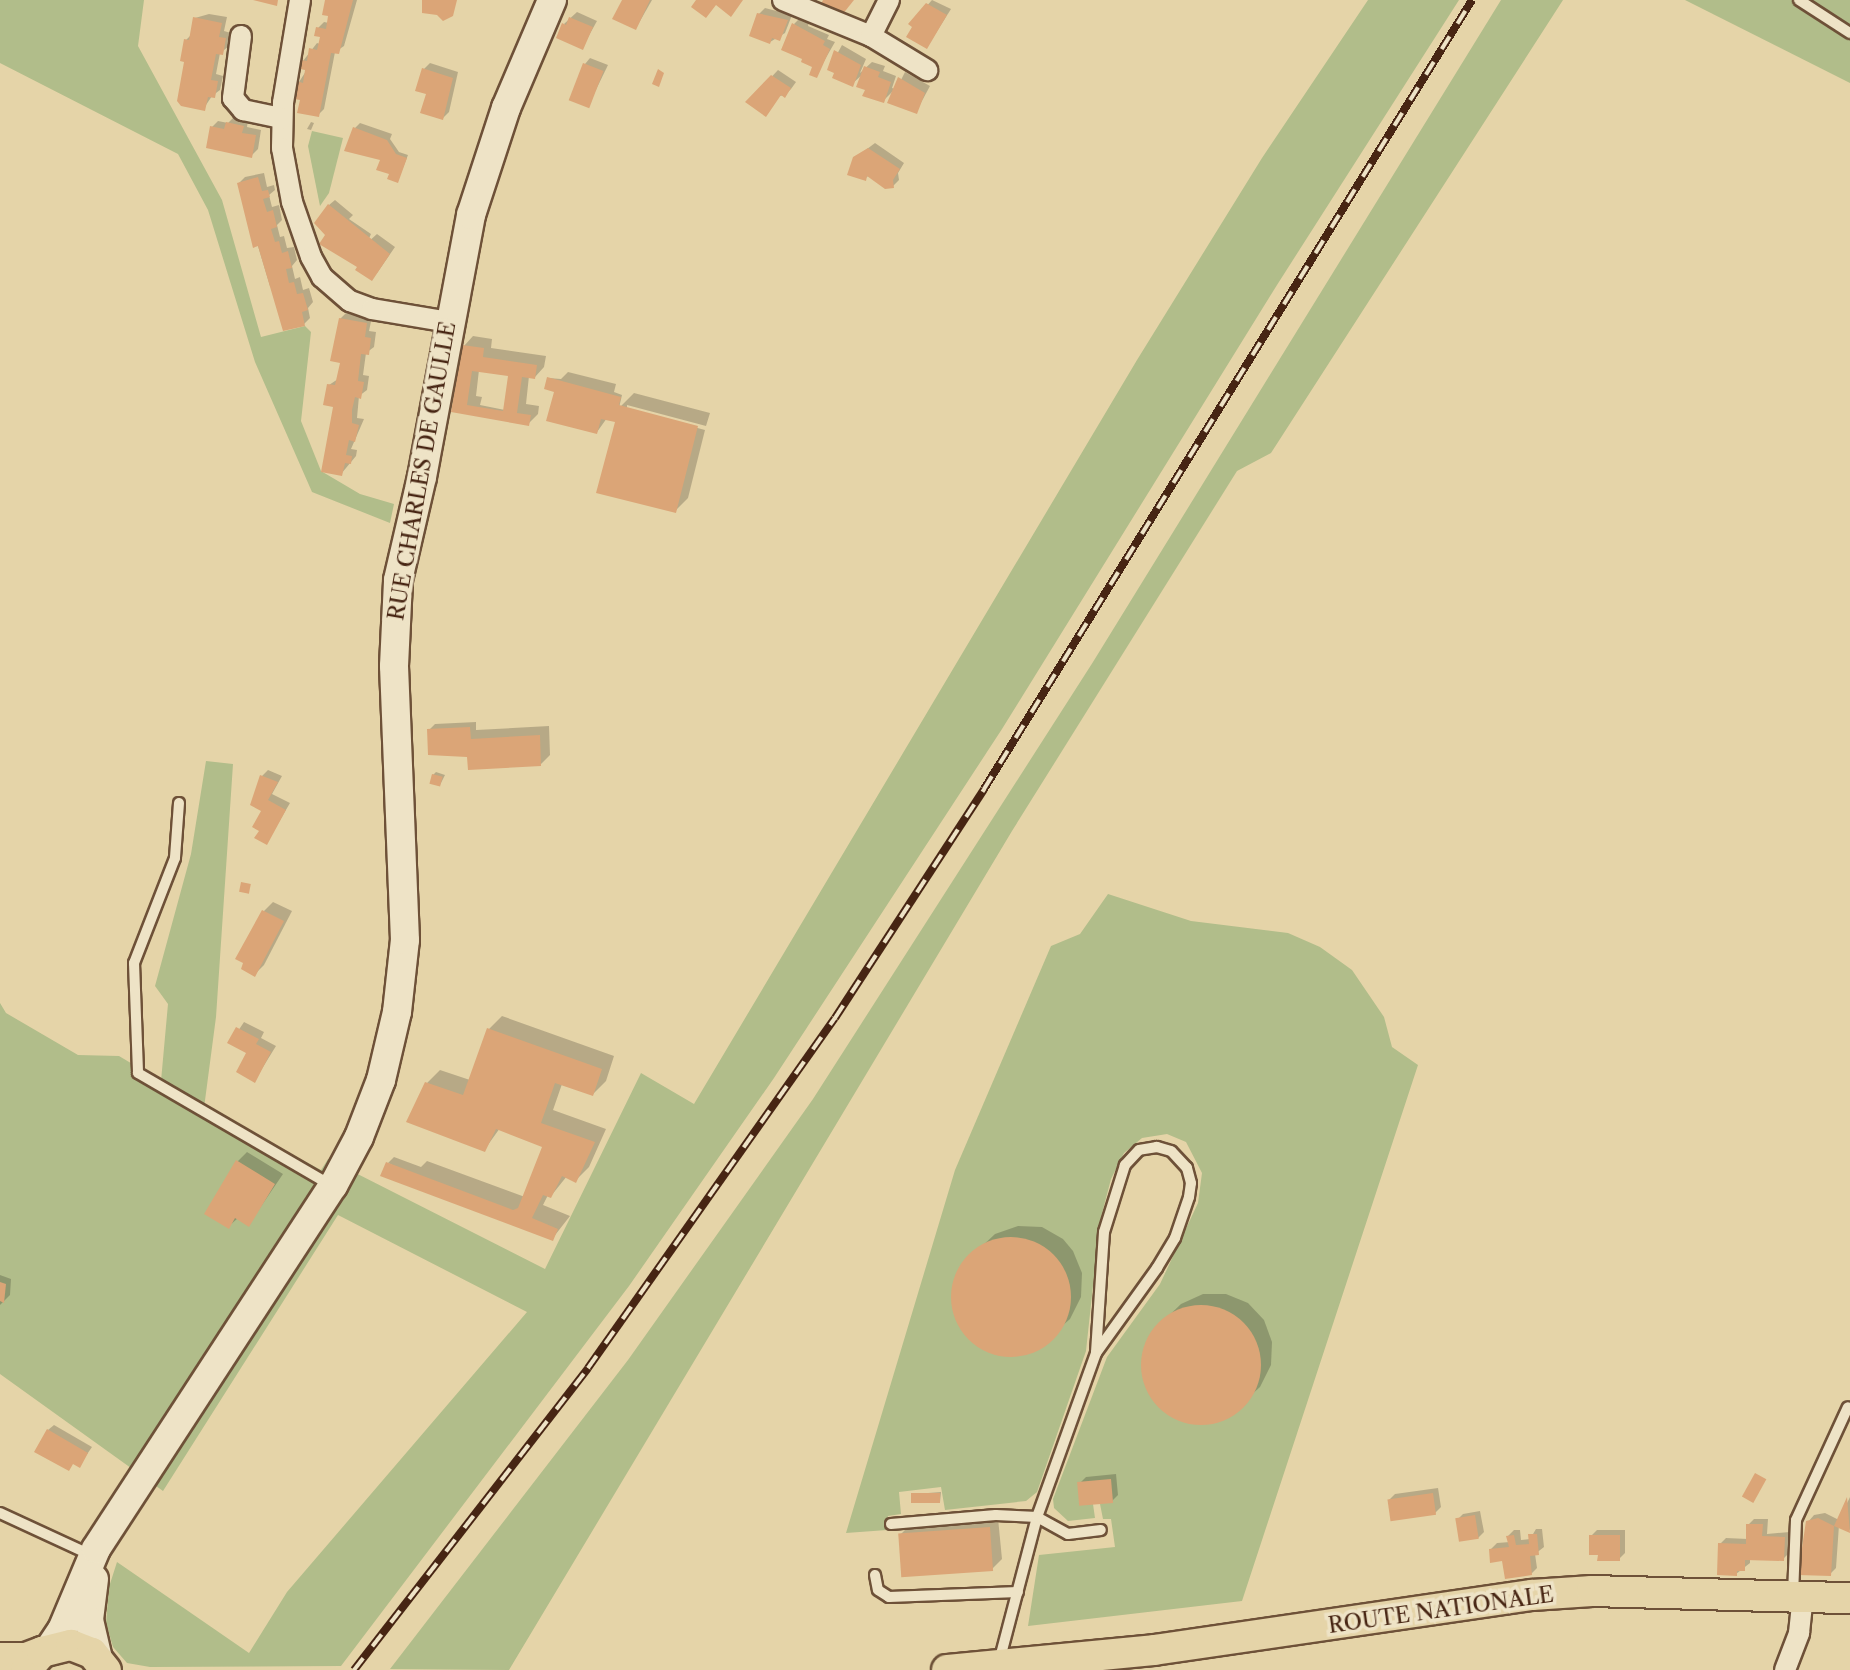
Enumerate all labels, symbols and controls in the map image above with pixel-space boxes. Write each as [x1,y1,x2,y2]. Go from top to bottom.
street label: RUE CHARLES DE GAULLE [383,319,461,623]
street label: ROUTE NATIONALE [1326,1581,1556,1639]

